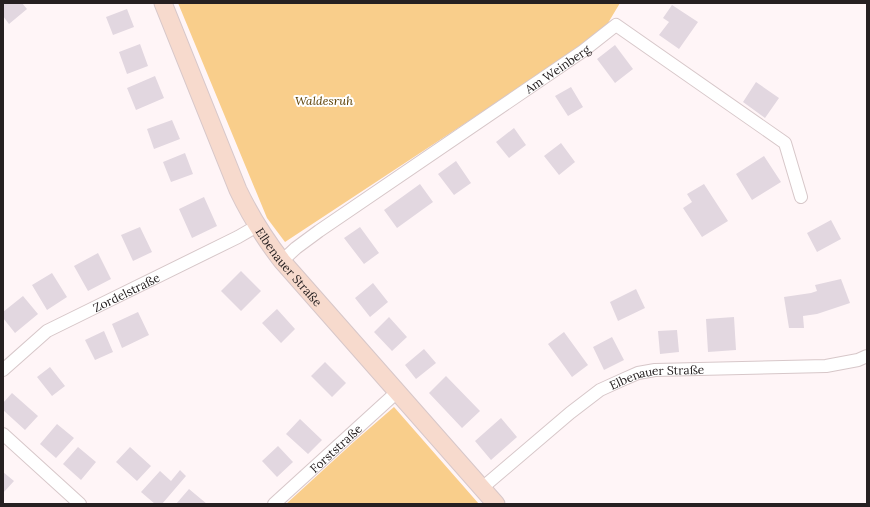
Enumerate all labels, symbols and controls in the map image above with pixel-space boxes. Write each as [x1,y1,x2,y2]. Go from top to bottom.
street label: Am Weinberg [521,41,593,97]
park label: Waldesruh [295,93,353,108]
street label: Elbenauer Straße [253,224,326,309]
street label: Zordelstraße [90,269,163,315]
street label: Elbenauer Straße [607,361,705,392]
street label: Forststraße [306,420,365,476]

